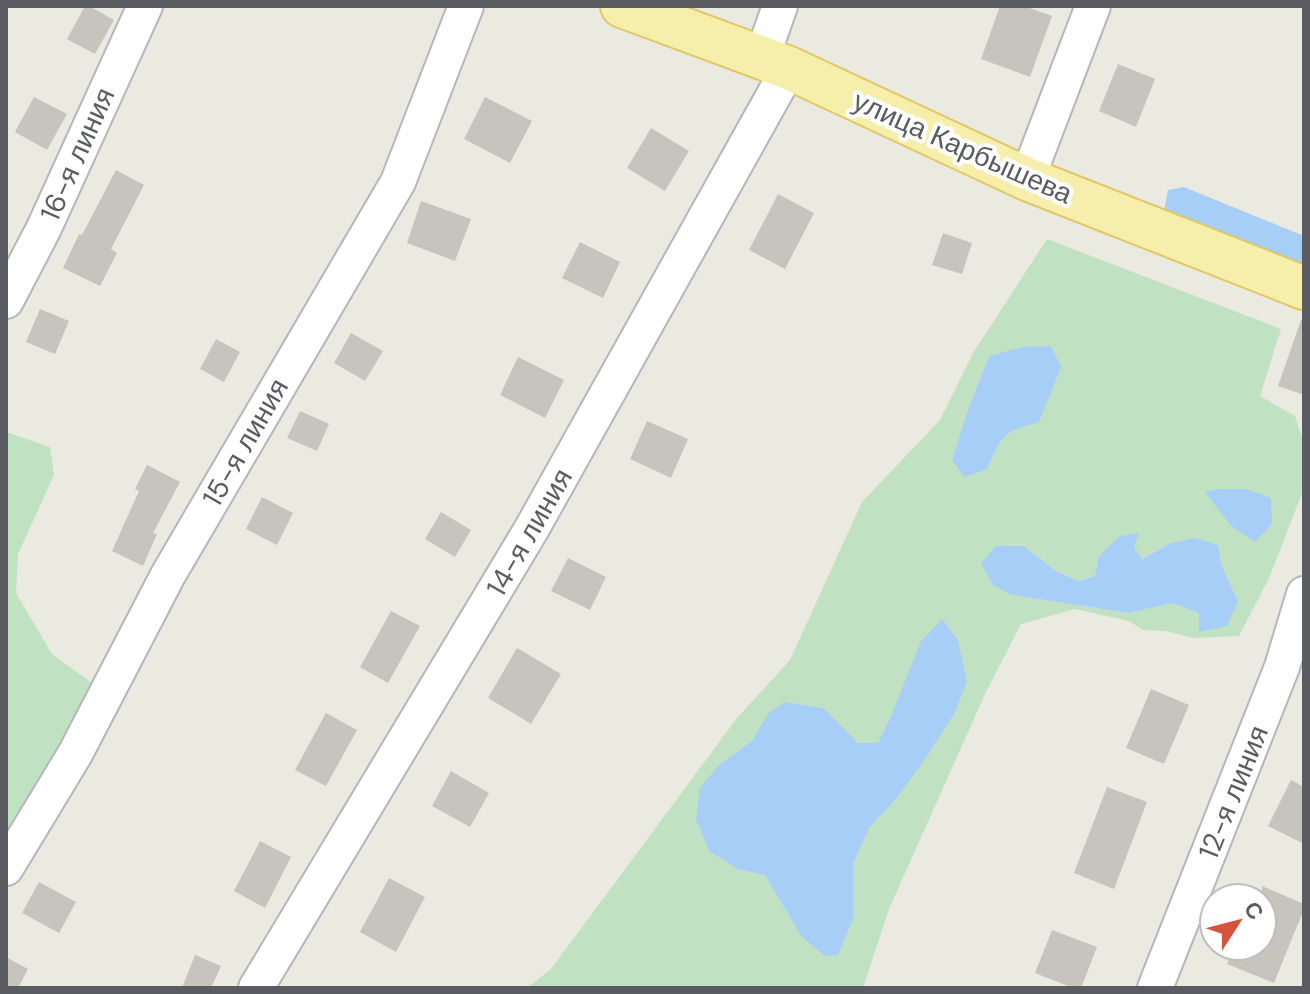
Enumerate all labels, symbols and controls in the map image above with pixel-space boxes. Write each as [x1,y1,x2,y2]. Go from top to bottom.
street label: 16-я линия [32,82,123,227]
street label: улица Карбышева [847,83,1079,213]
street label: 15-я линия [194,372,297,513]
street label: 14-я линия [478,462,581,603]
street label: 12-я линия [1190,720,1277,864]
north arrow [1198,882,1278,962]
text: С [1237,896,1270,926]

